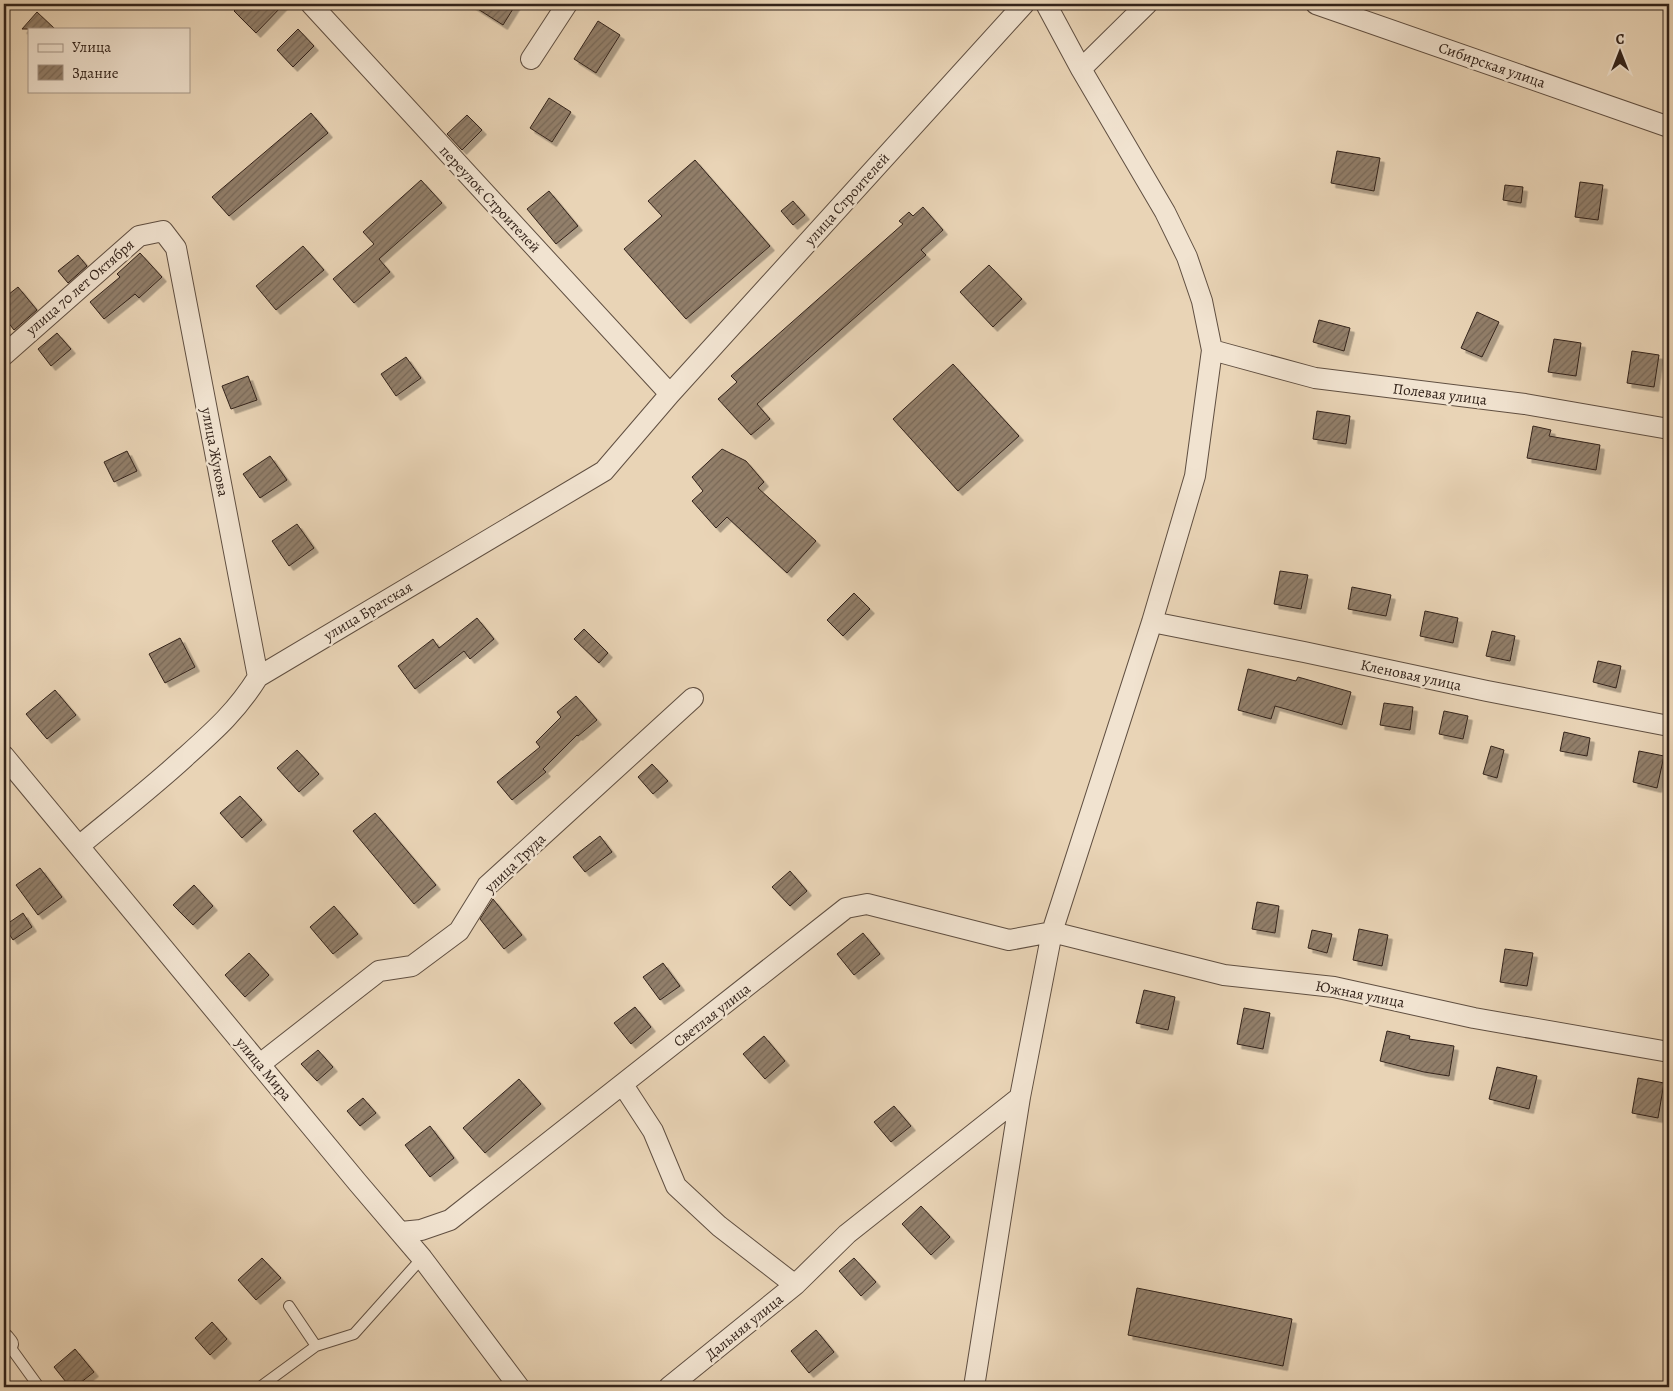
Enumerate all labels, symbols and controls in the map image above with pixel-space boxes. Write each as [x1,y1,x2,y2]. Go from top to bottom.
legend [28,28,190,92]
north arrow [1596,28,1646,78]
text: С [1616,30,1625,49]
text: Улица [72,37,111,57]
street label: Сибирская улица [1436,37,1548,93]
text: Здание [72,63,119,83]
street label: переулок Строителей [435,141,545,257]
street label: улица Строителей [799,148,894,250]
street label: улица 70 лет Октября [21,234,138,340]
street label: Полевая улица [1392,378,1488,410]
street label: улица Жукова [196,405,233,498]
street label: улица Братская [319,577,416,646]
street label: Кленовая улица [1359,655,1463,695]
street label: улица Труда [479,829,550,898]
street label: Южная улица [1314,976,1406,1012]
street label: Светлая улица [669,979,755,1051]
street label: улица Мира [231,1032,297,1105]
street label: Дальняя улица [701,1289,787,1365]

